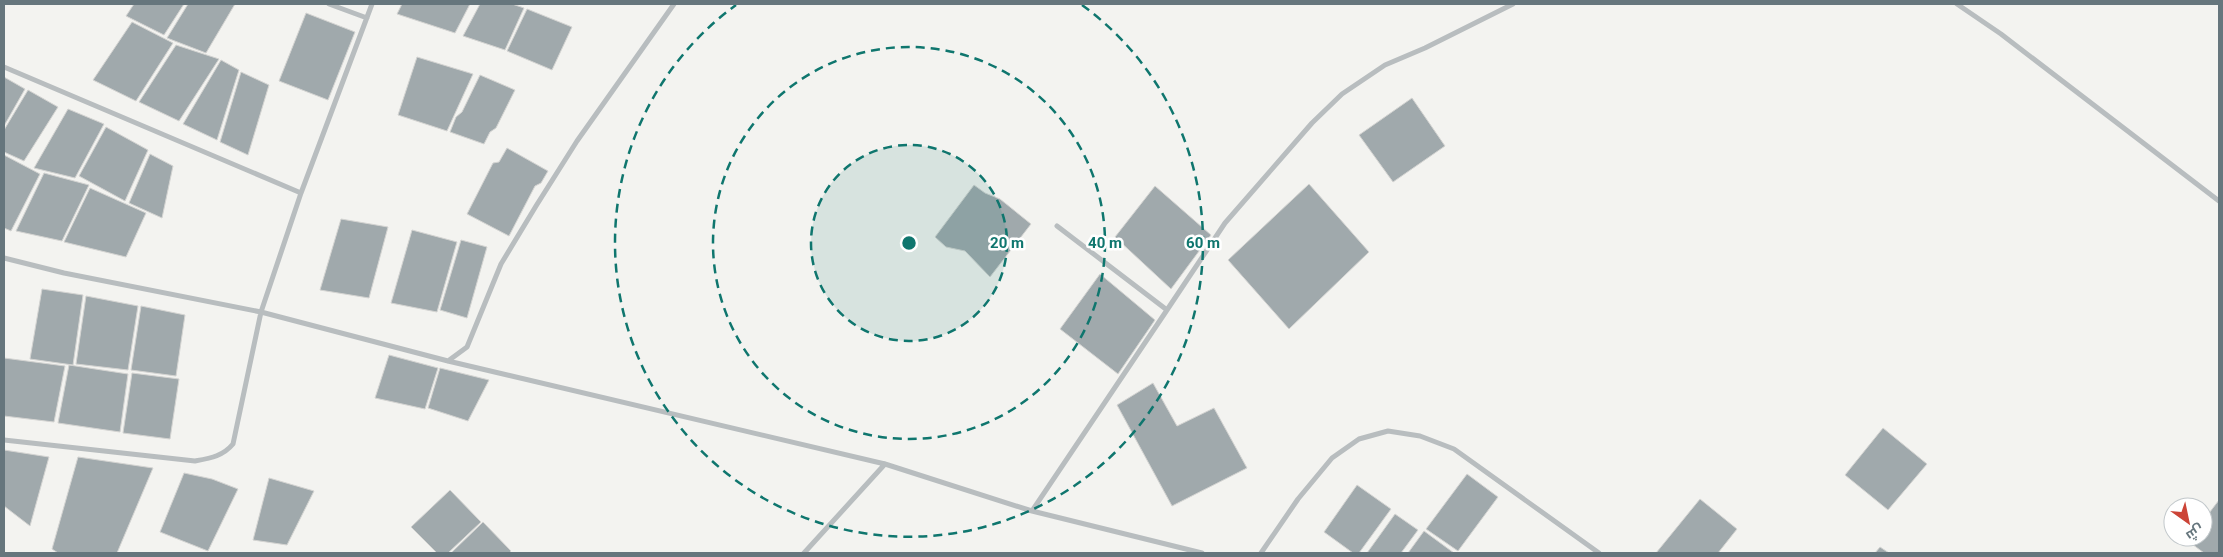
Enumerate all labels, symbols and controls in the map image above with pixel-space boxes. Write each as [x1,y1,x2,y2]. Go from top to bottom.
centre of rings [900,234,918,252]
text: 20 m [990,234,1024,252]
text: 40 m [1088,234,1122,252]
text: 60 m [1186,234,1220,252]
north arrow [2163,497,2213,547]
text: ش [2183,520,2207,545]

